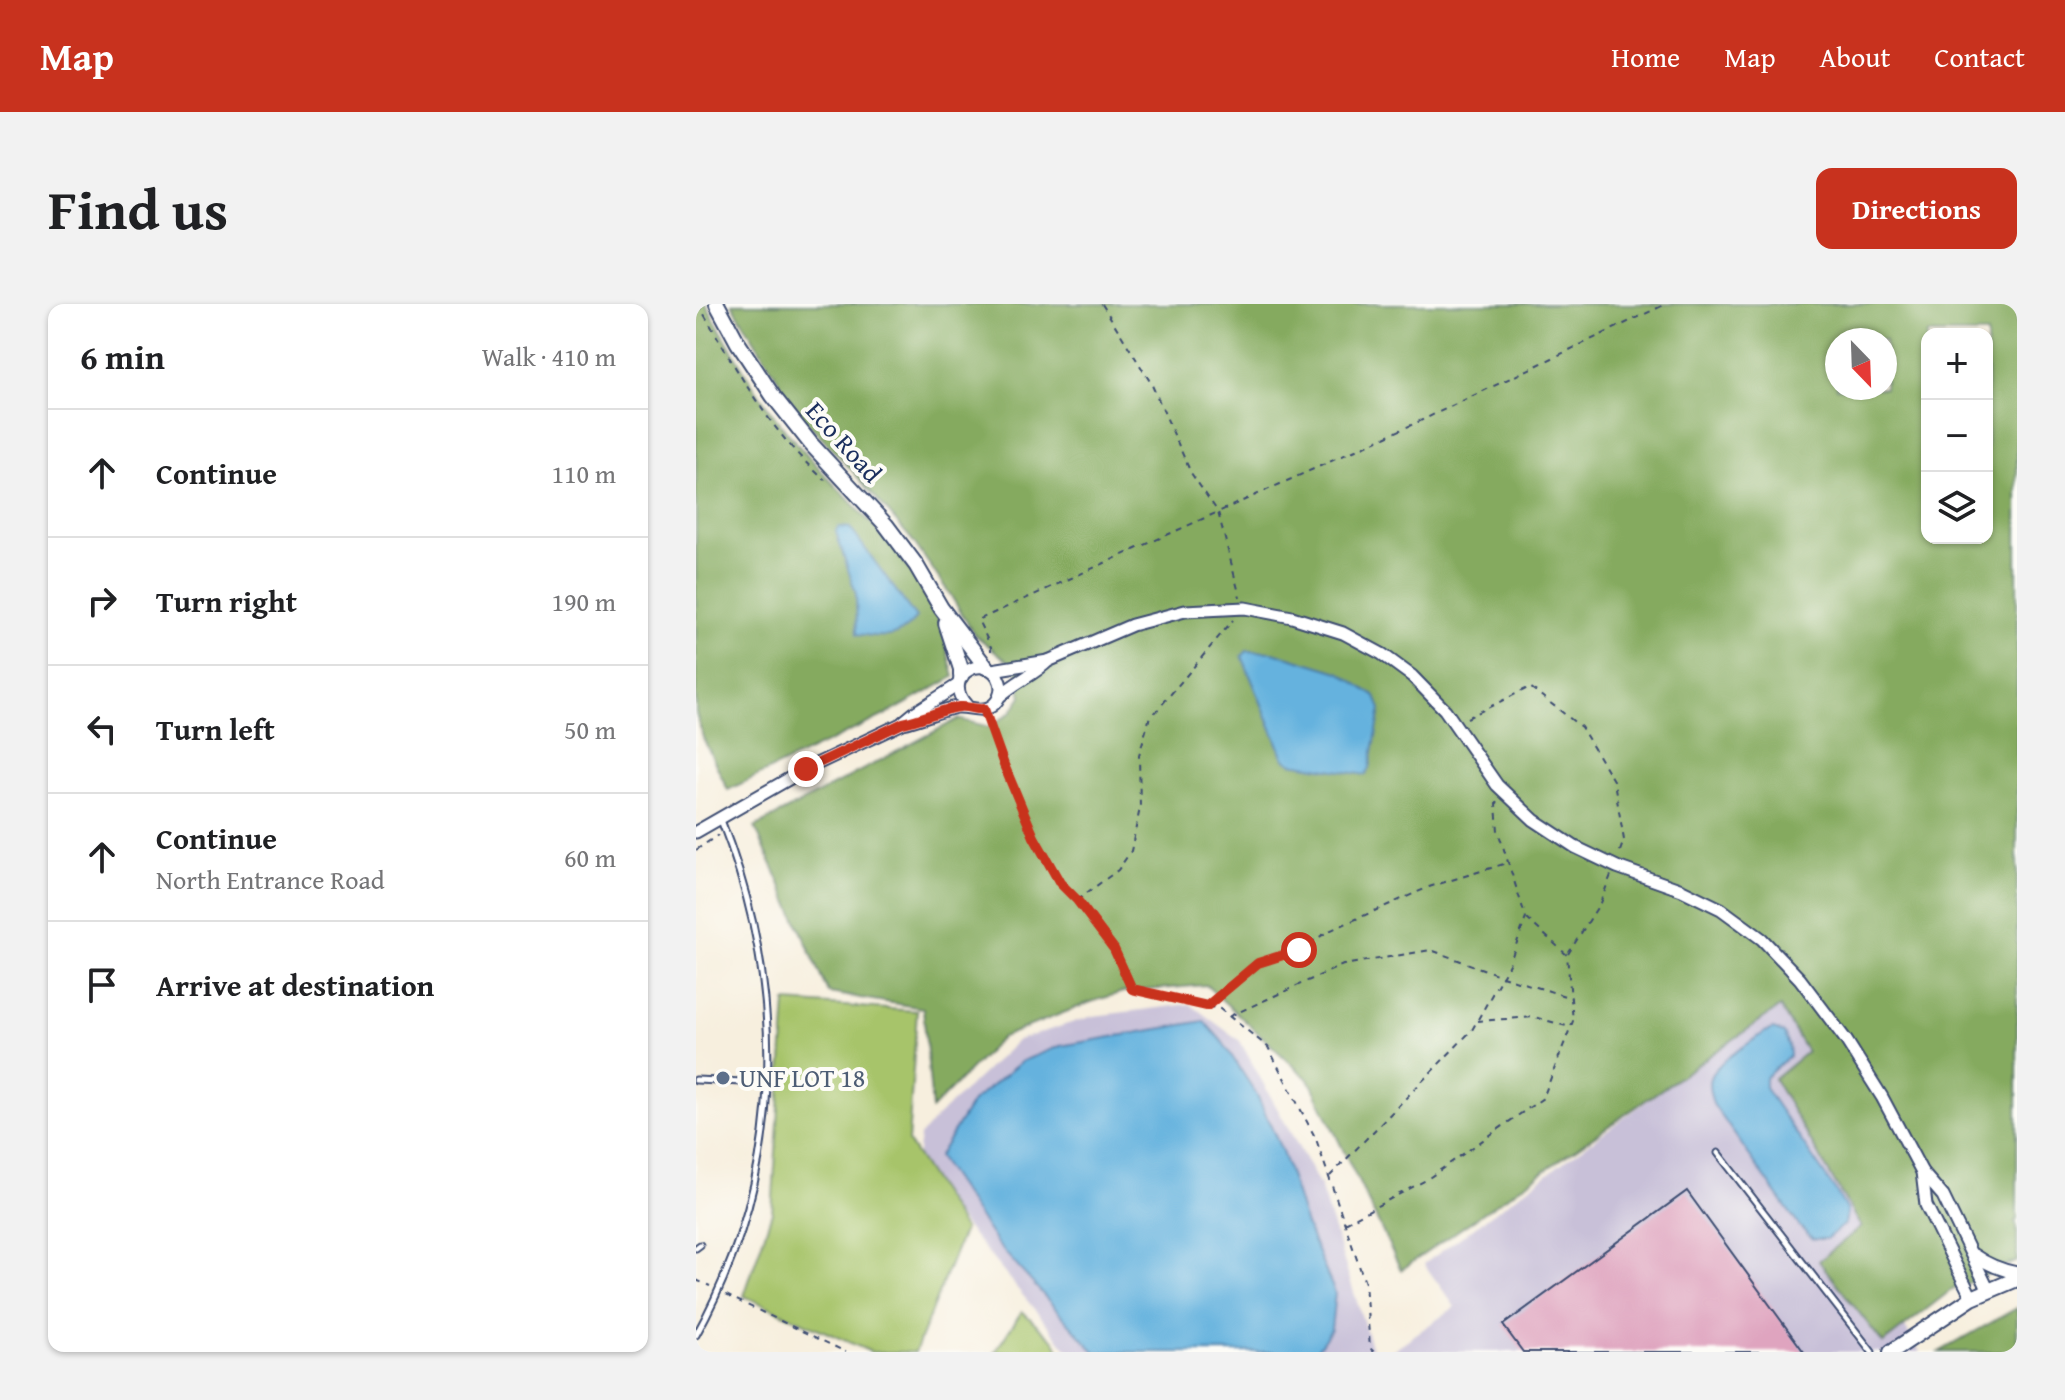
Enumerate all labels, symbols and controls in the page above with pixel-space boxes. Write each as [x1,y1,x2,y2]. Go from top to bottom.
text: Map [40,28,114,84]
text: Home [1611,36,1680,77]
text: Map [1724,36,1776,77]
text: About [1820,36,1890,77]
text: Contact [1934,36,2025,77]
text: Find us [48,167,228,250]
button: Directions [1816,168,2017,249]
north arrow [1825,328,1897,400]
map controls [1921,328,1993,544]
button: + [1921,328,1993,400]
text: 6 min [80,332,165,381]
text: Walk · 410 m [482,337,616,376]
street label: Eco Road [797,392,892,491]
button: − [1921,400,1993,472]
icon: ahead [80,451,124,495]
text: Continue [156,451,277,495]
text: 110 m [551,454,616,493]
button: layers [1921,472,1993,544]
icon: right [80,579,124,623]
text: Turn right [156,579,297,623]
text: 190 m [551,582,616,621]
icon: left [80,707,124,751]
text: Turn left [156,707,275,751]
text: 50 m [564,710,616,749]
route end [788,751,824,787]
text: Continue [156,816,277,860]
icon: ahead [80,835,124,879]
text: 60 m [564,838,616,877]
text: North Entrance Road [156,860,385,899]
route start [1281,932,1317,968]
icon: arrive [80,963,124,1007]
text: Arrive at destination [156,963,434,1007]
place label: UNF LOT 18 [739,1058,865,1097]
marker: UNF LOT 18 [714,1069,732,1087]

